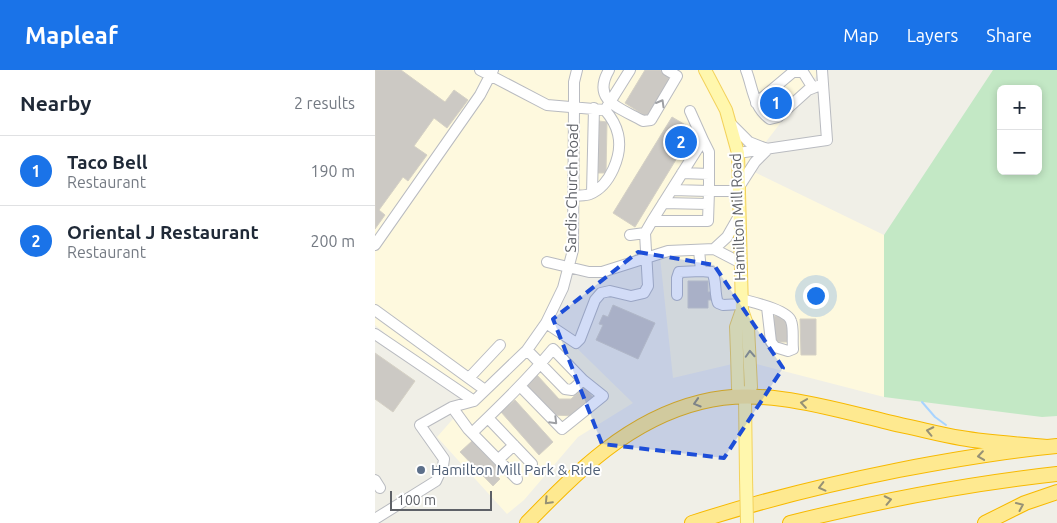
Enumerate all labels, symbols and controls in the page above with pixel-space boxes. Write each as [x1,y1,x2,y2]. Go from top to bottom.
text: Mapleaf [25,22,118,49]
text: Map [843,25,879,45]
text: Layers [907,25,958,45]
text: Share [986,25,1032,45]
pin: 1 [760,84,792,122]
map controls [997,85,1042,175]
button: + [997,85,1042,130]
text: Nearby [20,91,91,115]
text: 2 results [294,94,355,112]
one-way arrow [655,99,665,108]
street label: Sardis Church Road [562,123,581,253]
pin: 2 [665,123,697,161]
button: − [997,130,1042,175]
text: Taco Bell [67,151,147,173]
street label: Hamilton Mill Road [727,153,748,281]
text: 1 [31,162,41,180]
text: 190 m [310,162,355,180]
text: Restaurant [67,173,146,191]
text: Oriental J Restaurant [67,221,259,243]
text: 2 [31,232,41,250]
text: 200 m [310,232,355,250]
text: Restaurant [67,243,146,261]
your location [803,283,829,309]
one-way arrow [744,350,755,358]
one-way arrow [693,398,701,408]
one-way arrow [799,398,808,408]
one-way arrow [548,415,557,424]
one-way arrow [925,427,934,437]
one-way arrow [977,450,985,461]
place label: Hamilton Mill Park & Ride [431,461,601,478]
marker: Hamilton Mill Park & Ride [415,464,427,476]
one-way arrow [817,481,826,492]
scale bar [390,488,493,511]
text: 100 m [397,492,436,508]
one-way arrow [884,495,893,506]
one-way arrow [545,496,554,505]
one-way arrow [1015,501,1024,512]

